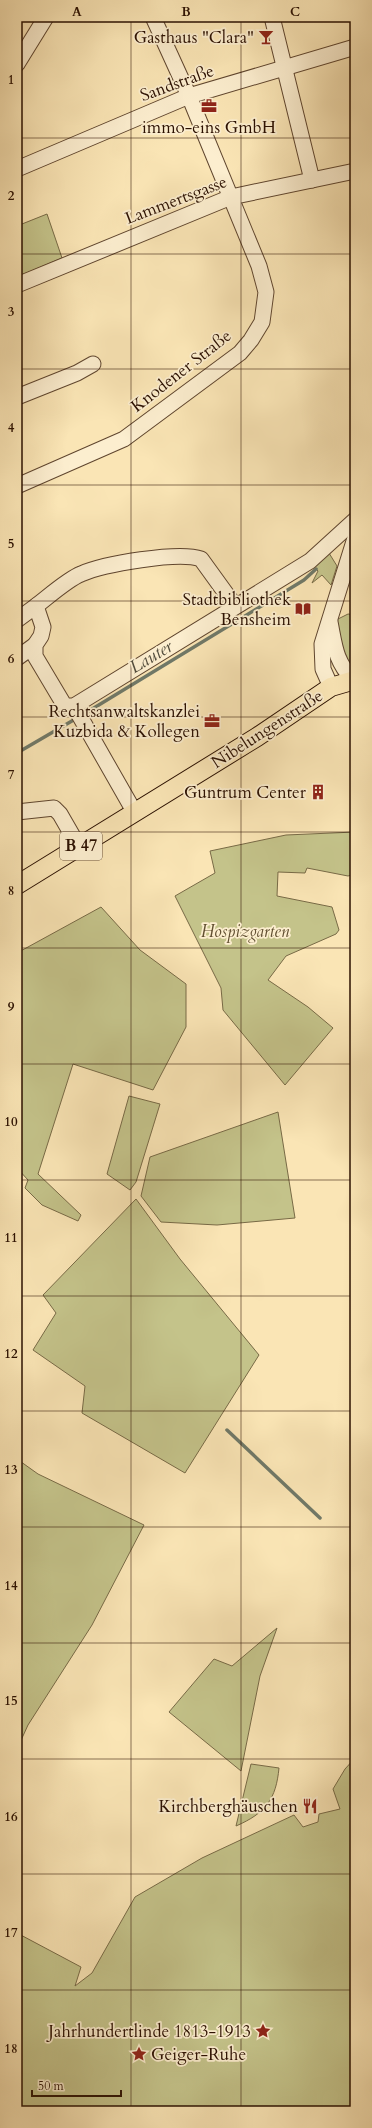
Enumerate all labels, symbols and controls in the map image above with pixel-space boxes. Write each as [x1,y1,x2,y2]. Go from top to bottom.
text: A [72,3,82,21]
text: B [181,3,191,21]
text: C [290,3,300,21]
place label: Gasthaus "Clara" [134,26,254,49]
bar icon: Gasthaus "Clara" [257,28,275,46]
street label: Sandstraße [137,59,217,107]
text: 1 [8,71,14,89]
office icon: immo-eins GmbH [200,97,218,115]
place label: immo-eins GmbH [142,116,276,139]
street label: Lammertsgasse [122,170,230,230]
text: 2 [8,187,15,205]
text: 3 [8,303,15,321]
street label: Knodener Straße [126,324,236,418]
text: 4 [8,419,15,437]
text: 5 [8,535,14,553]
place label: Stadtbibliothek Bensheim [183,588,292,631]
library icon: Stadtbibliothek Bensheim [294,600,312,618]
water label: Lauter [125,634,178,680]
text: 6 [8,650,15,668]
street label: Nibelungenstraße [207,684,327,774]
place label: Rechtsanwaltskanzlei Kuzbida & Kollegen [48,700,200,743]
office icon: Rechtsanwaltskanzlei Kuzbida & Kollegen [203,712,221,730]
text: 7 [8,766,15,784]
place label: Guntrum Center [184,781,307,804]
building icon: Guntrum Center [309,783,327,801]
road number: B 47 [60,832,102,860]
text: 8 [8,882,14,900]
park label: Hospizgarten [201,920,290,943]
text: 9 [8,998,15,1016]
text: 10 [4,1113,18,1131]
text: 11 [4,1229,18,1247]
text: 12 [4,1345,18,1363]
text: 13 [4,1461,18,1479]
text: 14 [4,1577,18,1595]
text: 15 [4,1692,18,1710]
place label: Kirchberghäuschen [158,1795,298,1818]
restaurant icon: Kirchberghäuschen [301,1797,319,1815]
text: 16 [4,1808,18,1826]
text: 17 [4,1924,18,1942]
place label: Jahrhundertlinde 1813-1913 [45,2020,251,2043]
place icon: Jahrhundertlinde 1813-1913 [254,2022,272,2040]
text: 18 [4,2040,18,2058]
place label: Geiger-Ruhe [151,2043,246,2066]
place icon: Geiger-Ruhe [130,2045,148,2063]
scale bar [32,2072,121,2098]
text: 50 m [38,2078,65,2094]

